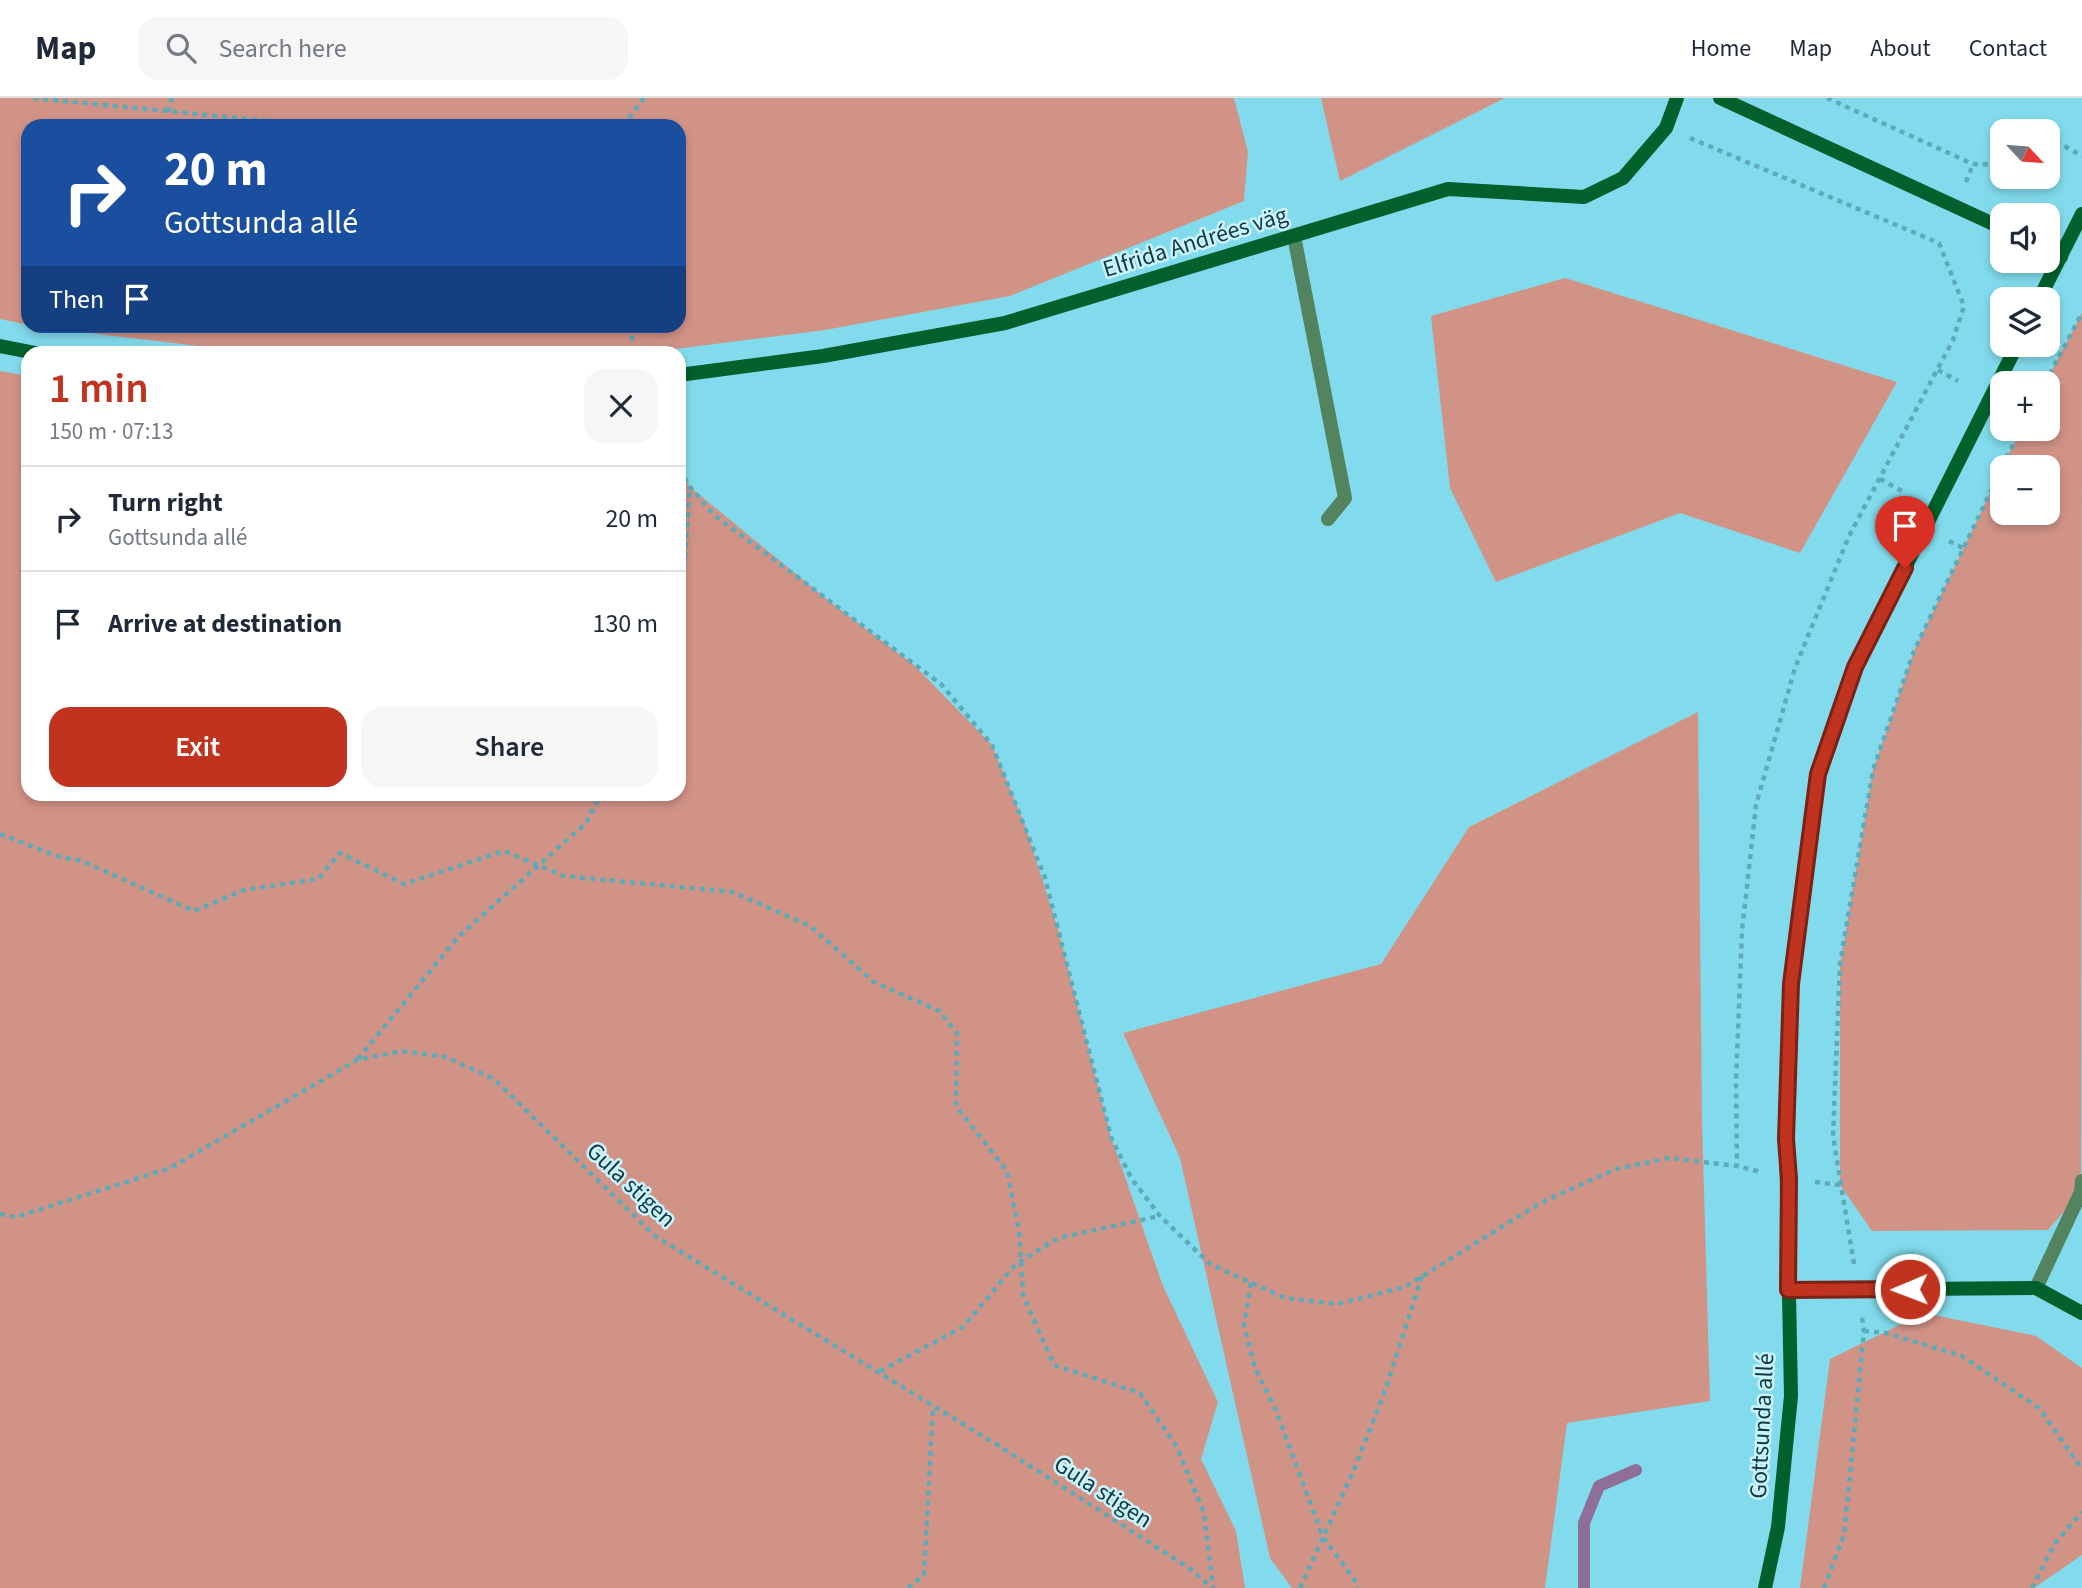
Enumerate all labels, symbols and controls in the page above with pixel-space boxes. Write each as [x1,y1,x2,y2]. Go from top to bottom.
search box [138,17,628,80]
text: Map [35,25,96,72]
icon: search [162,29,200,67]
text: Search here [218,30,347,67]
text: Home [1691,31,1751,66]
text: Map [1789,31,1832,66]
text: About [1870,31,1931,66]
text: Contact [1969,31,2047,66]
north arrow [1990,119,2060,189]
map controls [1990,119,2060,525]
text: 20 m [164,135,268,205]
icon: right [49,147,140,238]
street label: Elfrida Andrées väg [1098,197,1292,287]
text: Gottsunda allé [164,200,358,246]
button: sound [1990,203,2060,273]
icon: arrive [118,280,156,318]
text: Then [49,281,104,318]
button: layers [1990,287,2060,357]
text: 1 min [49,359,149,419]
button: close [584,369,658,443]
button: + [1990,371,2060,441]
text: 150 m · 07:13 [49,415,173,448]
button: − [1990,455,2060,525]
text: Turn right [108,484,223,521]
pin [1875,496,1935,568]
icon: right [49,500,87,538]
text: 20 m [605,500,658,537]
icon: arrive [1886,507,1924,545]
text: Gottsunda allé [108,521,248,554]
icon: arrive [49,605,87,643]
text: Arrive at destination [108,605,342,642]
text: 130 m [592,605,658,642]
button: Exit [49,707,347,787]
button: Share [361,707,658,787]
street label: Gula stigen [578,1134,684,1236]
position arrow [1873,1252,1947,1326]
street label: Gottsunda allé [1741,1352,1783,1500]
street label: Gula stigen [1047,1447,1159,1537]

